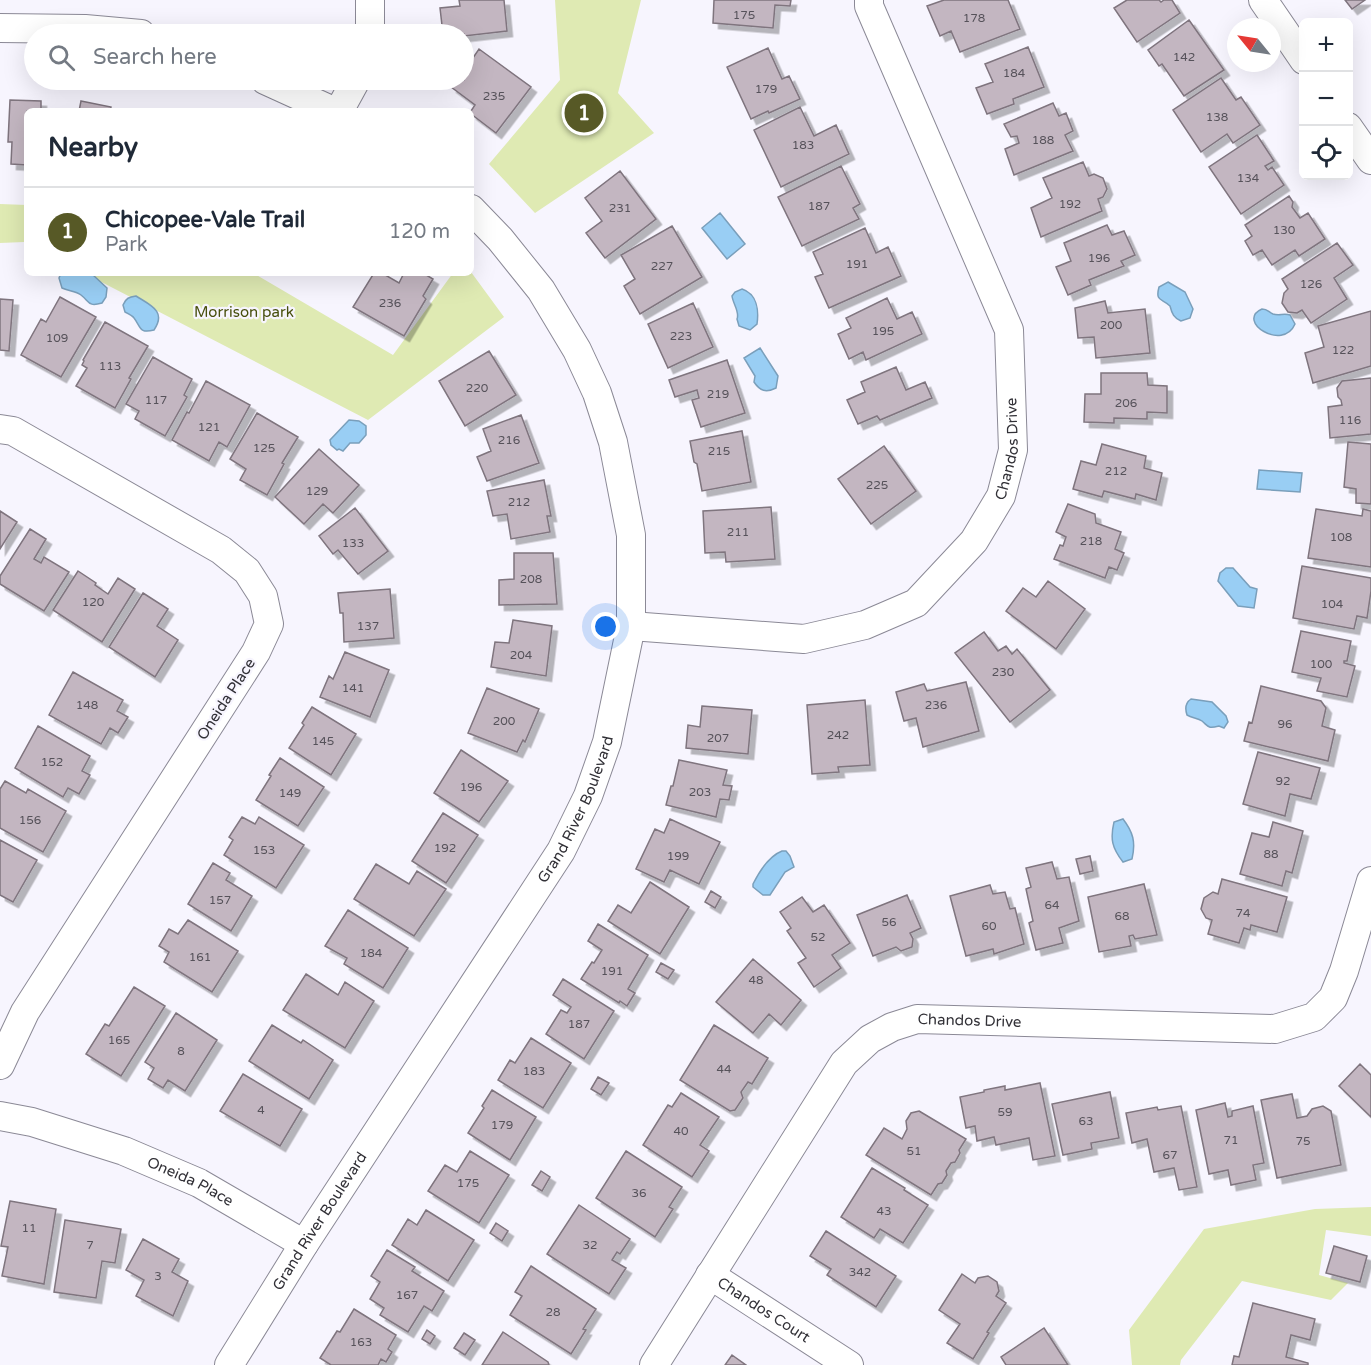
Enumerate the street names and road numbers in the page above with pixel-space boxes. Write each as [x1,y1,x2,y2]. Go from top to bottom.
street label: Chandos Drive [991,397,1023,502]
street label: Oneida Place [193,655,259,743]
street label: Grand River Boulevard [534,734,617,886]
street label: Chandos Drive [917,1010,1022,1031]
street label: Grand River Boulevard [269,1149,371,1293]
street label: Oneida Place [144,1153,237,1210]
street label: Chandos Court [714,1273,814,1347]

